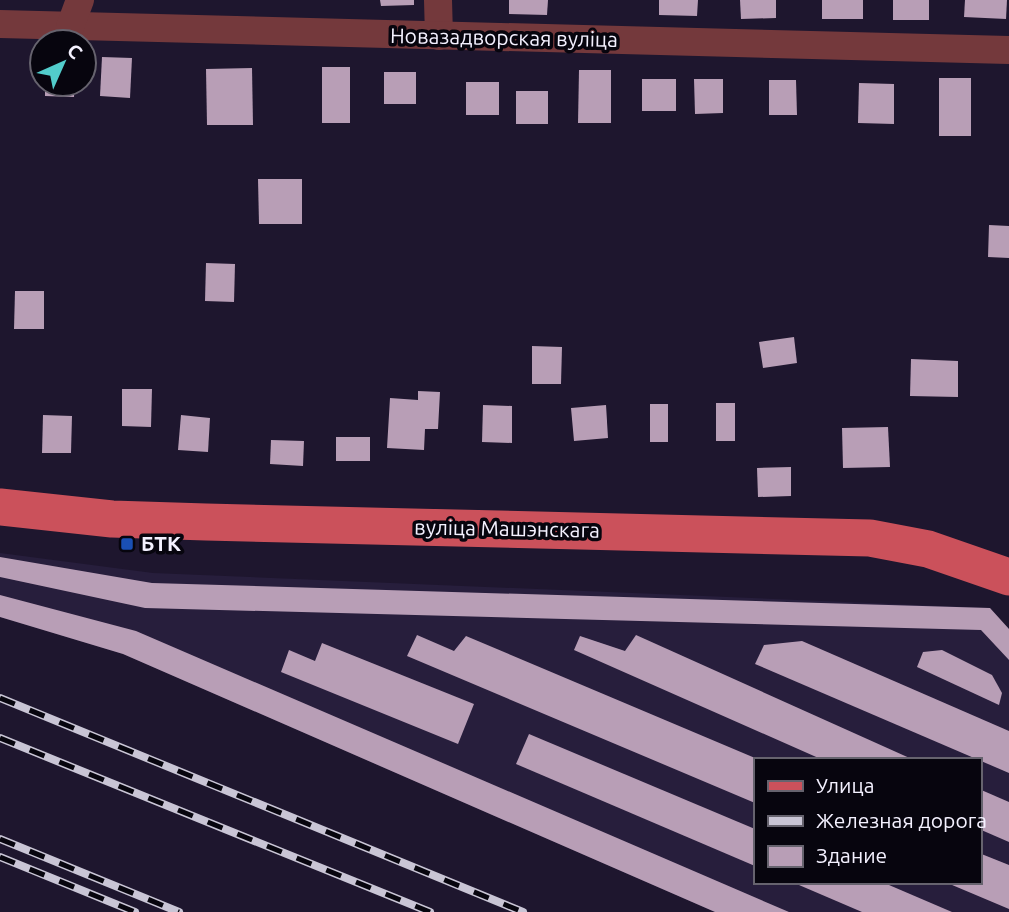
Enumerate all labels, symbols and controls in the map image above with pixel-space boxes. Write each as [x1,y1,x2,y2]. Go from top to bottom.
street label: Новазадворская вуліца [390,23,618,51]
north arrow [28,28,98,98]
text: С [63,39,87,63]
street label: вуліца Машэнскага [414,514,600,542]
place label: БТК [141,531,181,555]
marker: БТК [119,536,135,552]
legend [754,758,981,884]
text: Улица [816,773,874,797]
text: Железная дорога [816,808,987,832]
text: Здание [816,843,887,867]

